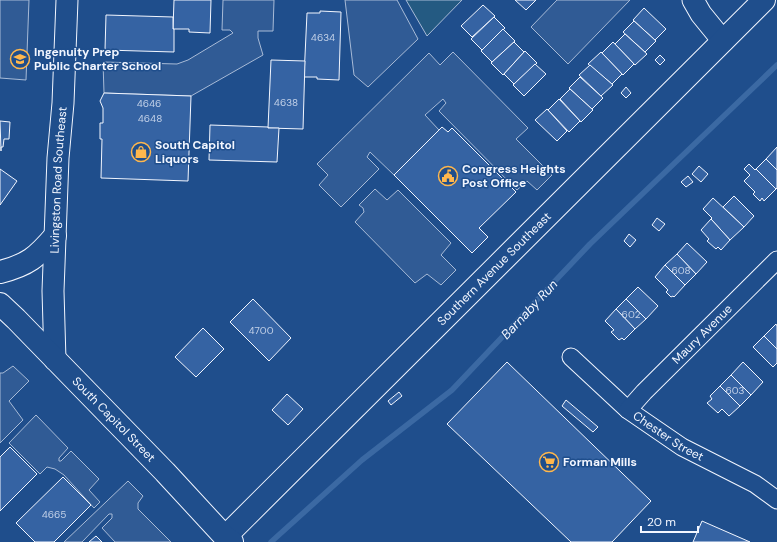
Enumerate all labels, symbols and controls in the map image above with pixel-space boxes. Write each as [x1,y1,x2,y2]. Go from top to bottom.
house number: 4634 [311,31,335,44]
place label: Ingenuity Prep Public Charter School [34,44,161,74]
school or university icon: Ingenuity Prep Public Charter School [9,48,31,70]
house number: 4638 [274,96,298,109]
house number: 4646 [137,97,161,110]
street label: Livingston Road Southeast [46,106,71,254]
house number: 4648 [138,112,162,125]
place label: South Capitol Liquors [155,137,235,167]
shop icon: South Capitol Liquors [130,141,152,163]
place label: Congress Heights Post Office [462,161,566,191]
public building icon: Congress Heights Post Office [437,165,459,187]
street label: Southern Avenue Southeast [434,208,555,329]
house number: 608 [671,264,691,277]
water label: Barnaby Run [497,276,561,343]
street label: Maury Avenue [669,301,736,368]
house number: 602 [622,308,641,321]
house number: 4700 [249,324,274,337]
street label: South Capitol Street [69,373,159,466]
house number: 603 [725,384,745,397]
street label: Chester Street [630,408,707,465]
supermarket icon: Forman Mills [538,451,560,473]
place label: Forman Mills [563,454,637,470]
house number: 4665 [42,508,66,521]
scale bar [641,508,698,534]
text: 20 m [647,514,676,530]

